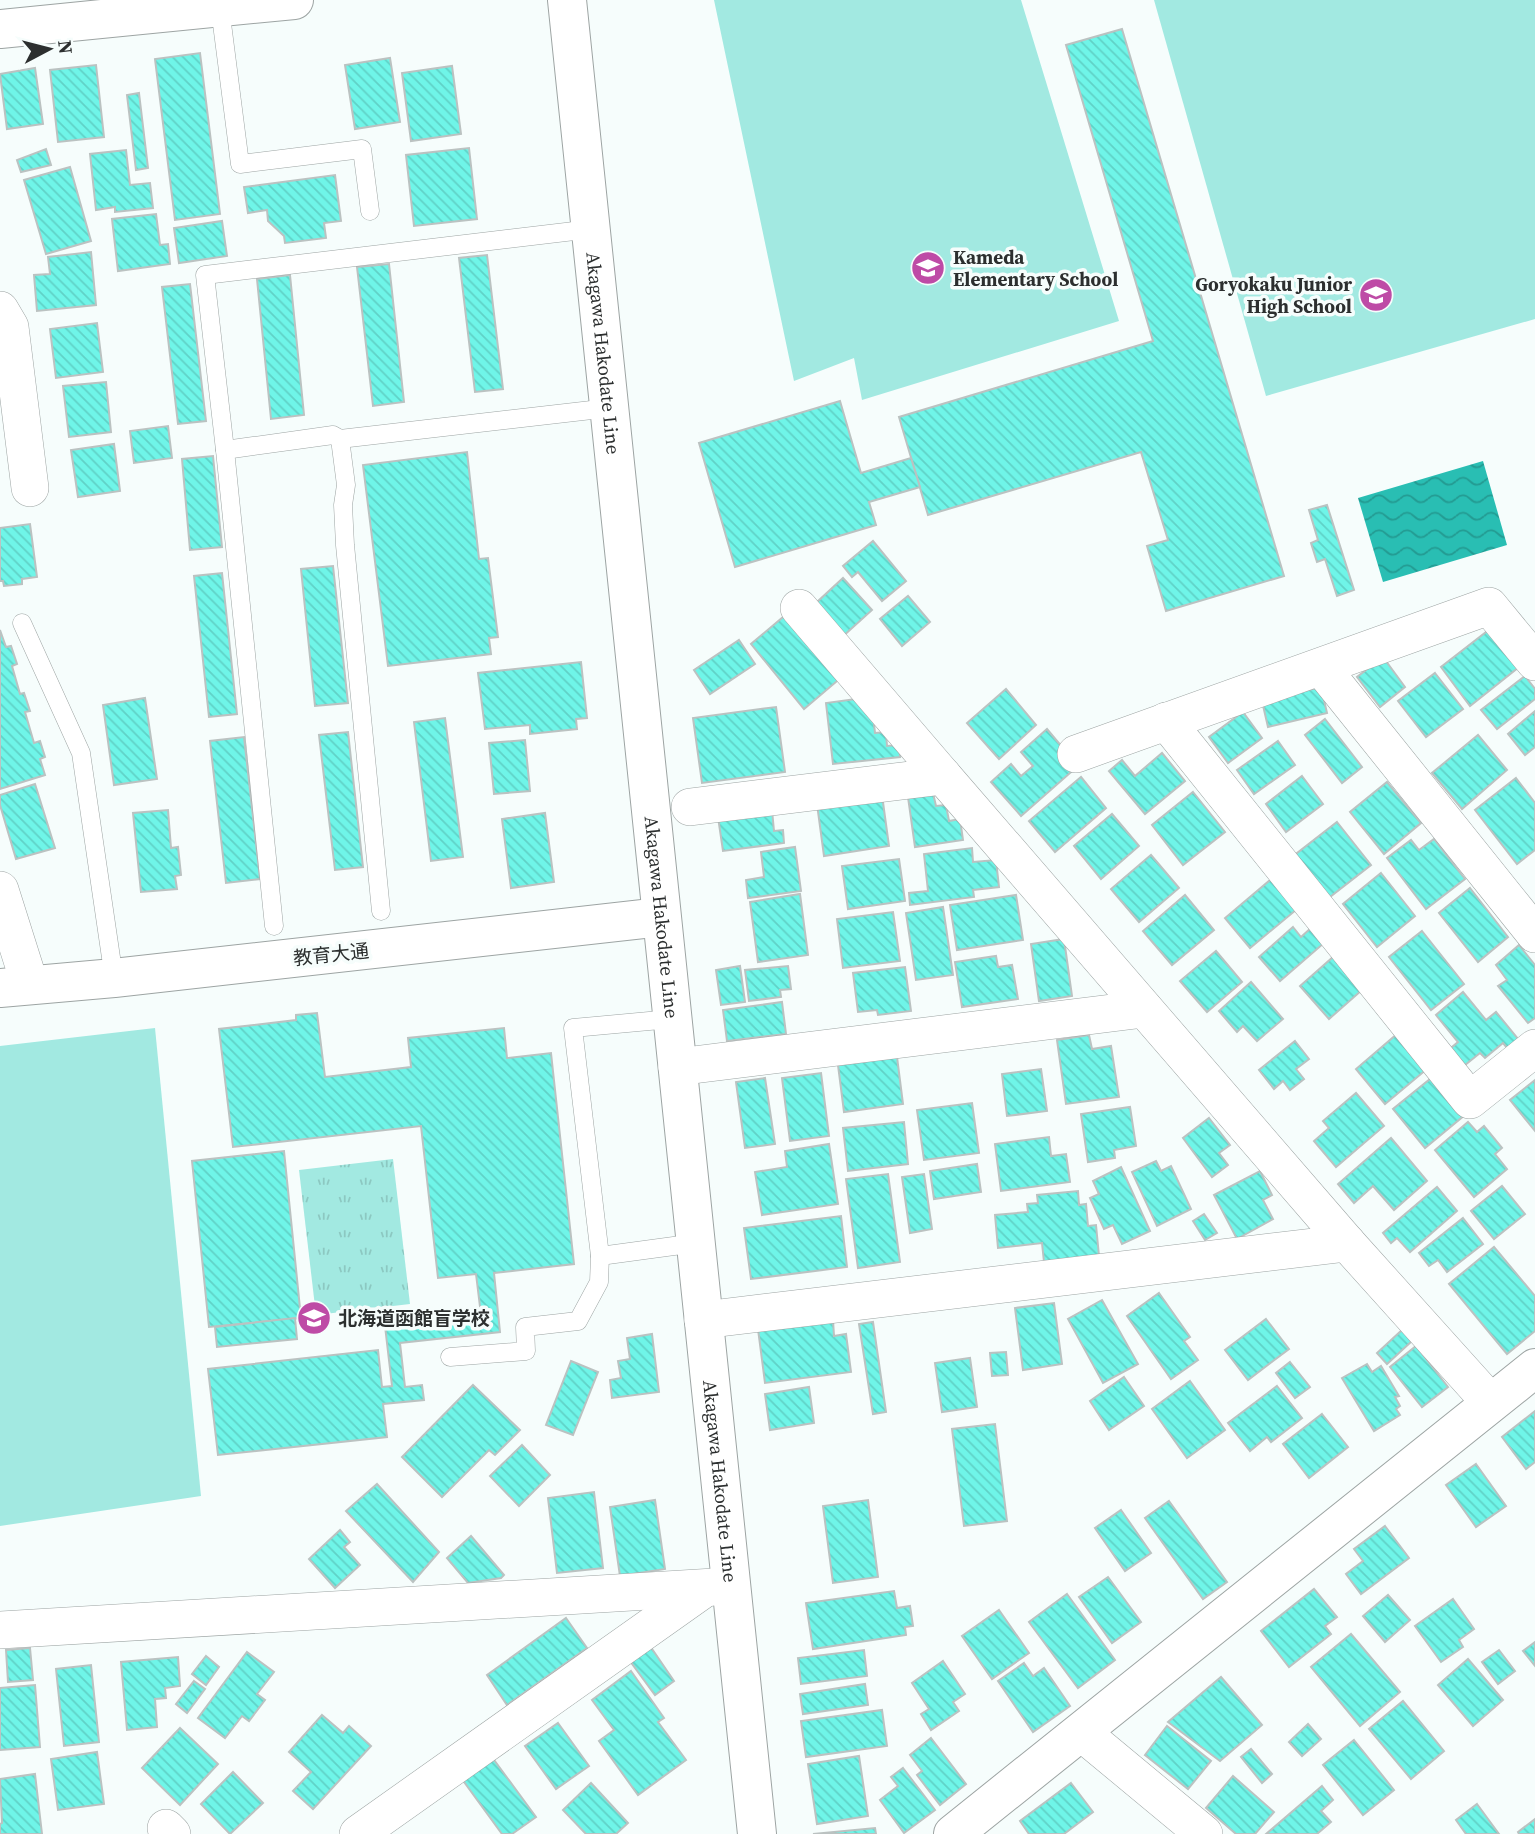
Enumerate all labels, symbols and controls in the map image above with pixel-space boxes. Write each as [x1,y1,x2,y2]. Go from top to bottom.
north arrow [14,14,84,84]
text: N [52,38,80,56]
place label: Kameda Elementary School [953,244,1118,292]
school or university icon: Kameda Elementary School [909,249,947,287]
street label: Akagawa Hakodate Line [580,251,627,455]
place label: Goryokaku Junior High School [1195,271,1352,319]
school or university icon: Goryokaku Junior High School [1357,276,1395,314]
street label: Akagawa Hakodate Line [639,815,685,1019]
street label: 教育大通 [292,937,370,971]
school or university icon: 北海道函館盲学校 [295,1299,333,1337]
place label: 北海道函館盲学校 [338,1305,490,1331]
street label: Akagawa Hakodate Line [697,1379,744,1583]

